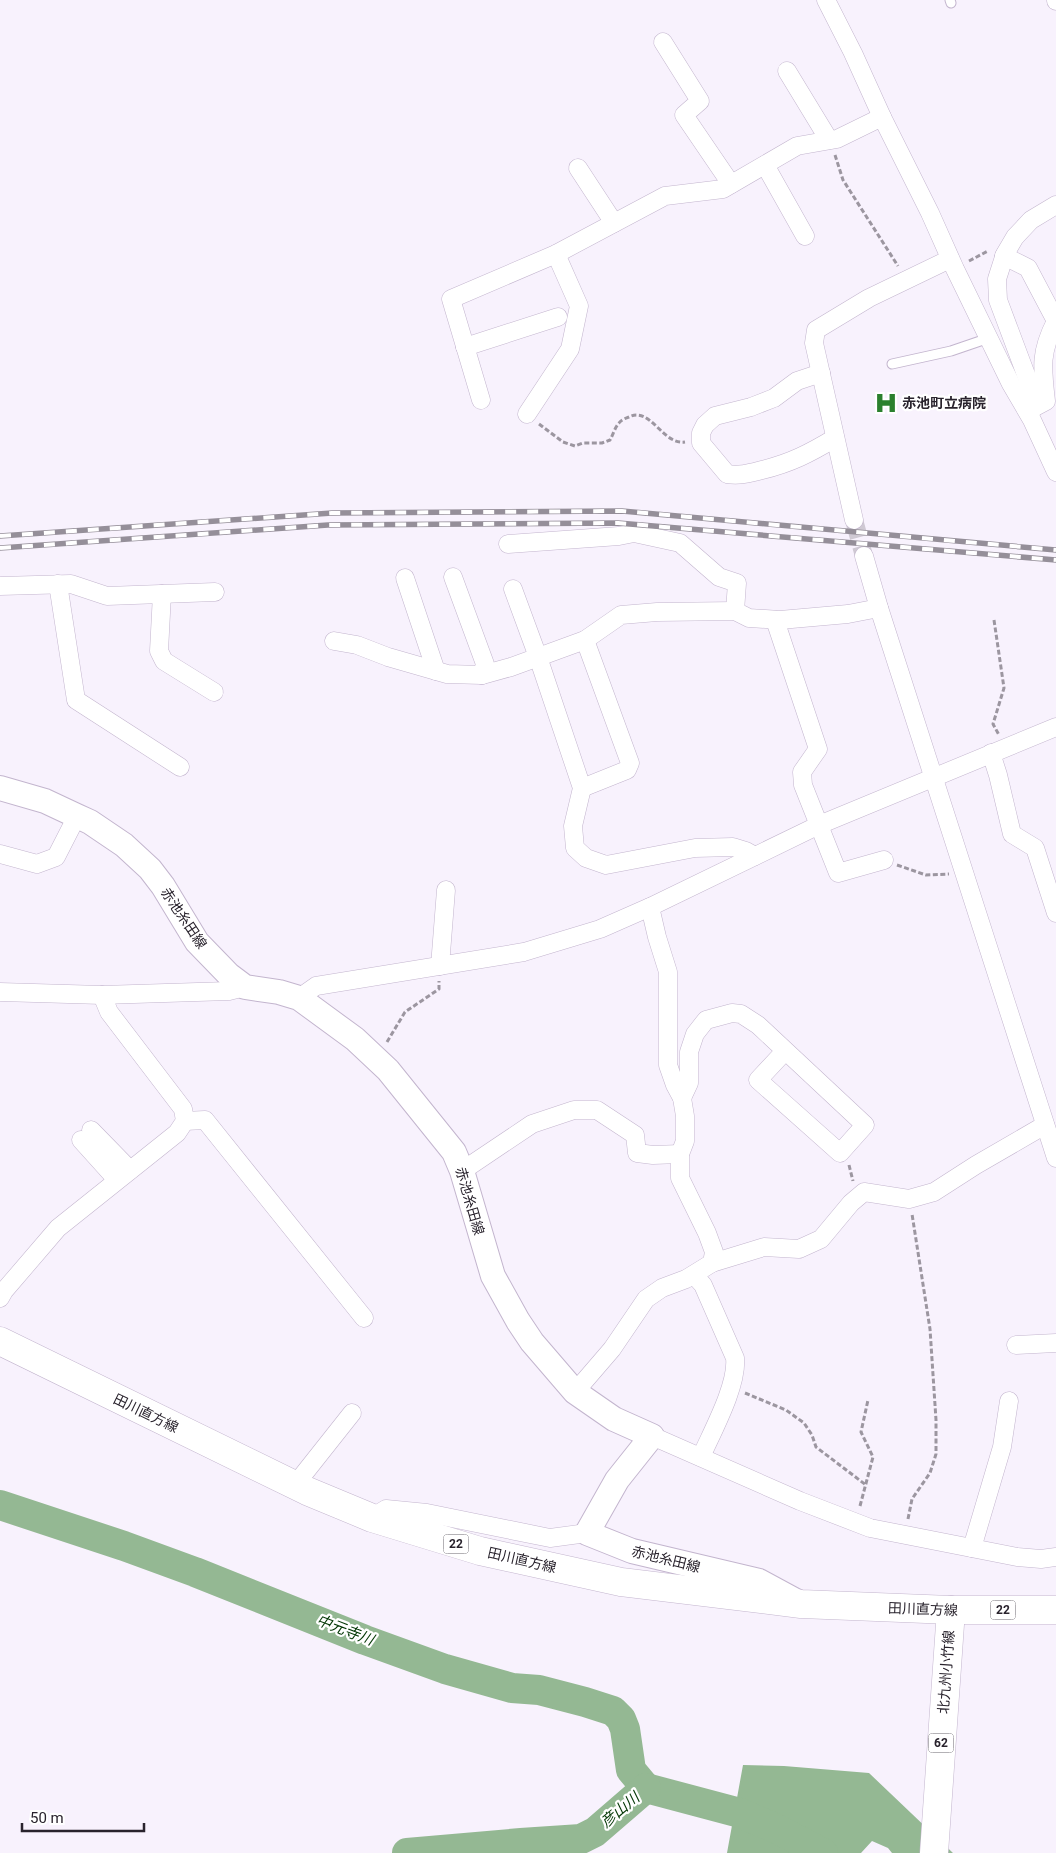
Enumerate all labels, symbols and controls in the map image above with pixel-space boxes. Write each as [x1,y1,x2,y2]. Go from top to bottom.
hospital icon: 赤池町立病院 [873,390,899,416]
place label: 赤池町立病院 [902,395,986,411]
street label: 赤池糸田線 [158,885,210,951]
street label: 赤池糸田線 [453,1165,487,1237]
street label: 田川直方線 [111,1390,181,1436]
road number: 22 [444,1535,468,1554]
street label: 赤池糸田線 [630,1543,702,1575]
street label: 田川直方線 [486,1544,558,1576]
street label: 田川直方線 [888,1600,958,1618]
road number: 22 [990,1600,1016,1620]
water label: 中元寺川 [314,1611,378,1650]
street label: 北九州小竹線 [935,1630,957,1714]
road number: 62 [928,1734,954,1752]
water label: 彦山川 [597,1787,645,1831]
scale bar [22,1800,145,1832]
text: 50 m [30,1809,64,1827]

